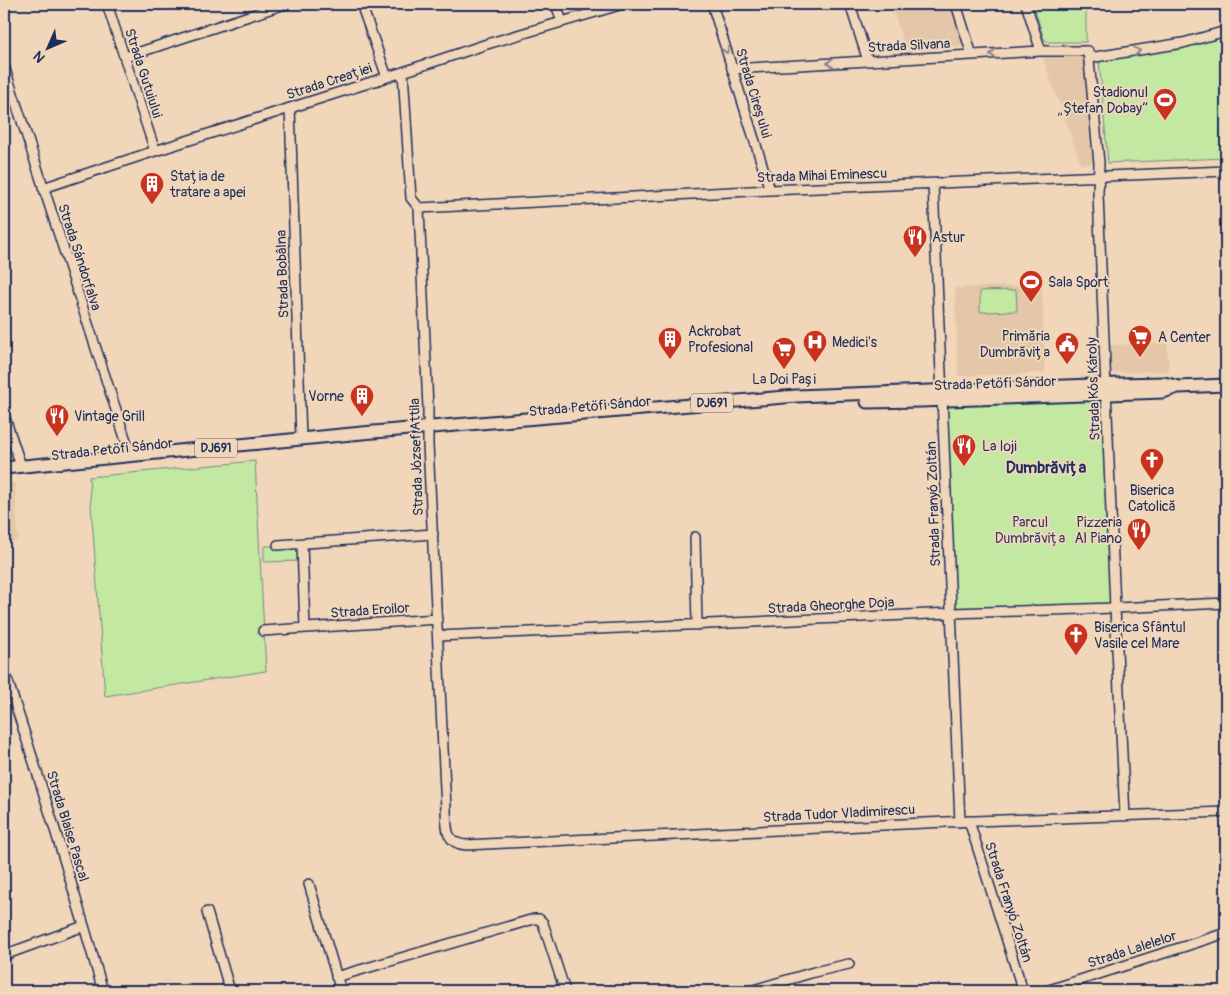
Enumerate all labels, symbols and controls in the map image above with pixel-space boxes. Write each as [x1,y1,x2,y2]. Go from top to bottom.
north arrow [22,22,72,72]
street label: Strada Gutuiului [121,26,166,121]
street label: Strada Silvana [867,35,951,56]
one-way arrow [721,46,731,54]
street label: Strada Cireșului [732,46,775,140]
one-way arrow [1132,46,1141,56]
text: N [30,47,49,66]
one-way arrow [988,48,996,59]
one-way arrow [826,58,834,69]
street label: Strada Creației [284,60,374,103]
place label: Stadionul „Ștefan Dobay” [1058,84,1148,117]
sports icon: Stadionul „Ștefan Dobay” [1152,87,1178,121]
street label: Strada Mihai Eminescu [757,165,887,186]
place label: Stația de tratare a apei [169,168,246,201]
building icon: Stația de tratare a apei [139,171,165,205]
street label: Strada Sándorfalva [54,202,105,313]
restaurant icon: Astur [902,224,928,258]
place label: Astur [932,229,965,246]
street label: Strada Bobâlna [272,230,293,318]
sports icon: Sala Sport [1018,269,1044,303]
place label: Sala Sport [1048,274,1109,291]
place label: Ackrobat Profesional [688,323,753,356]
supermarket icon: A Center [1127,324,1153,358]
building icon: Ackrobat Profesional [657,326,683,360]
place label: Primăria Dumbrăvița [980,328,1050,361]
hospital icon: Medici's [802,329,828,363]
place label: A Center [1158,329,1211,346]
public building icon: Primăria Dumbrăvița [1054,331,1080,365]
place label: Medici's [832,334,878,351]
supermarket icon: La Doi Pași [771,336,797,370]
street label: Strada Kós Károly [1083,337,1104,441]
place label: La Doi Pași [752,371,816,388]
street label: Strada Petőfi Sándor [933,373,1057,394]
building icon: Vorne [349,383,375,417]
place label: Vorne [308,388,344,405]
street label: Strada Petőfi Sándor [528,393,652,420]
road number: DJ691 [691,393,733,412]
street label: Strada József Attila [406,398,427,516]
restaurant icon: Vintage Grill [44,403,70,437]
place label: Vintage Grill [74,408,145,425]
restaurant icon: La Ioji [951,433,977,467]
street label: Strada Petőfi Sándor [50,435,174,464]
road number: DJ691 [195,438,237,458]
place label: La Ioji [982,438,1017,455]
street label: Strada Franyó Zoltán [923,441,944,567]
church icon: Biserica Catolică [1139,447,1165,481]
district label: Dumbrăvița [1006,458,1087,478]
place label: Biserica Catolică [1128,482,1176,515]
park label: Parcul Dumbrăvița [995,514,1065,547]
place label: Pizzeria Al Piano [1075,514,1122,547]
restaurant icon: Pizzeria Al Piano [1126,517,1152,551]
street label: Strada Gheorghe Doja [767,594,895,617]
street label: Strada Eroilor [330,599,410,622]
place label: Biserica Sfântul Vasile cel Mare [1094,619,1186,652]
church icon: Biserica Sfântul Vasile cel Mare [1063,622,1089,656]
street label: Strada Blaise Pascal [43,769,92,884]
street label: Strada Tudor Vladimirescu [762,801,916,826]
street label: Strada Franyó Zoltán [981,840,1036,965]
street label: Strada Lalelelor [1086,927,1179,972]

